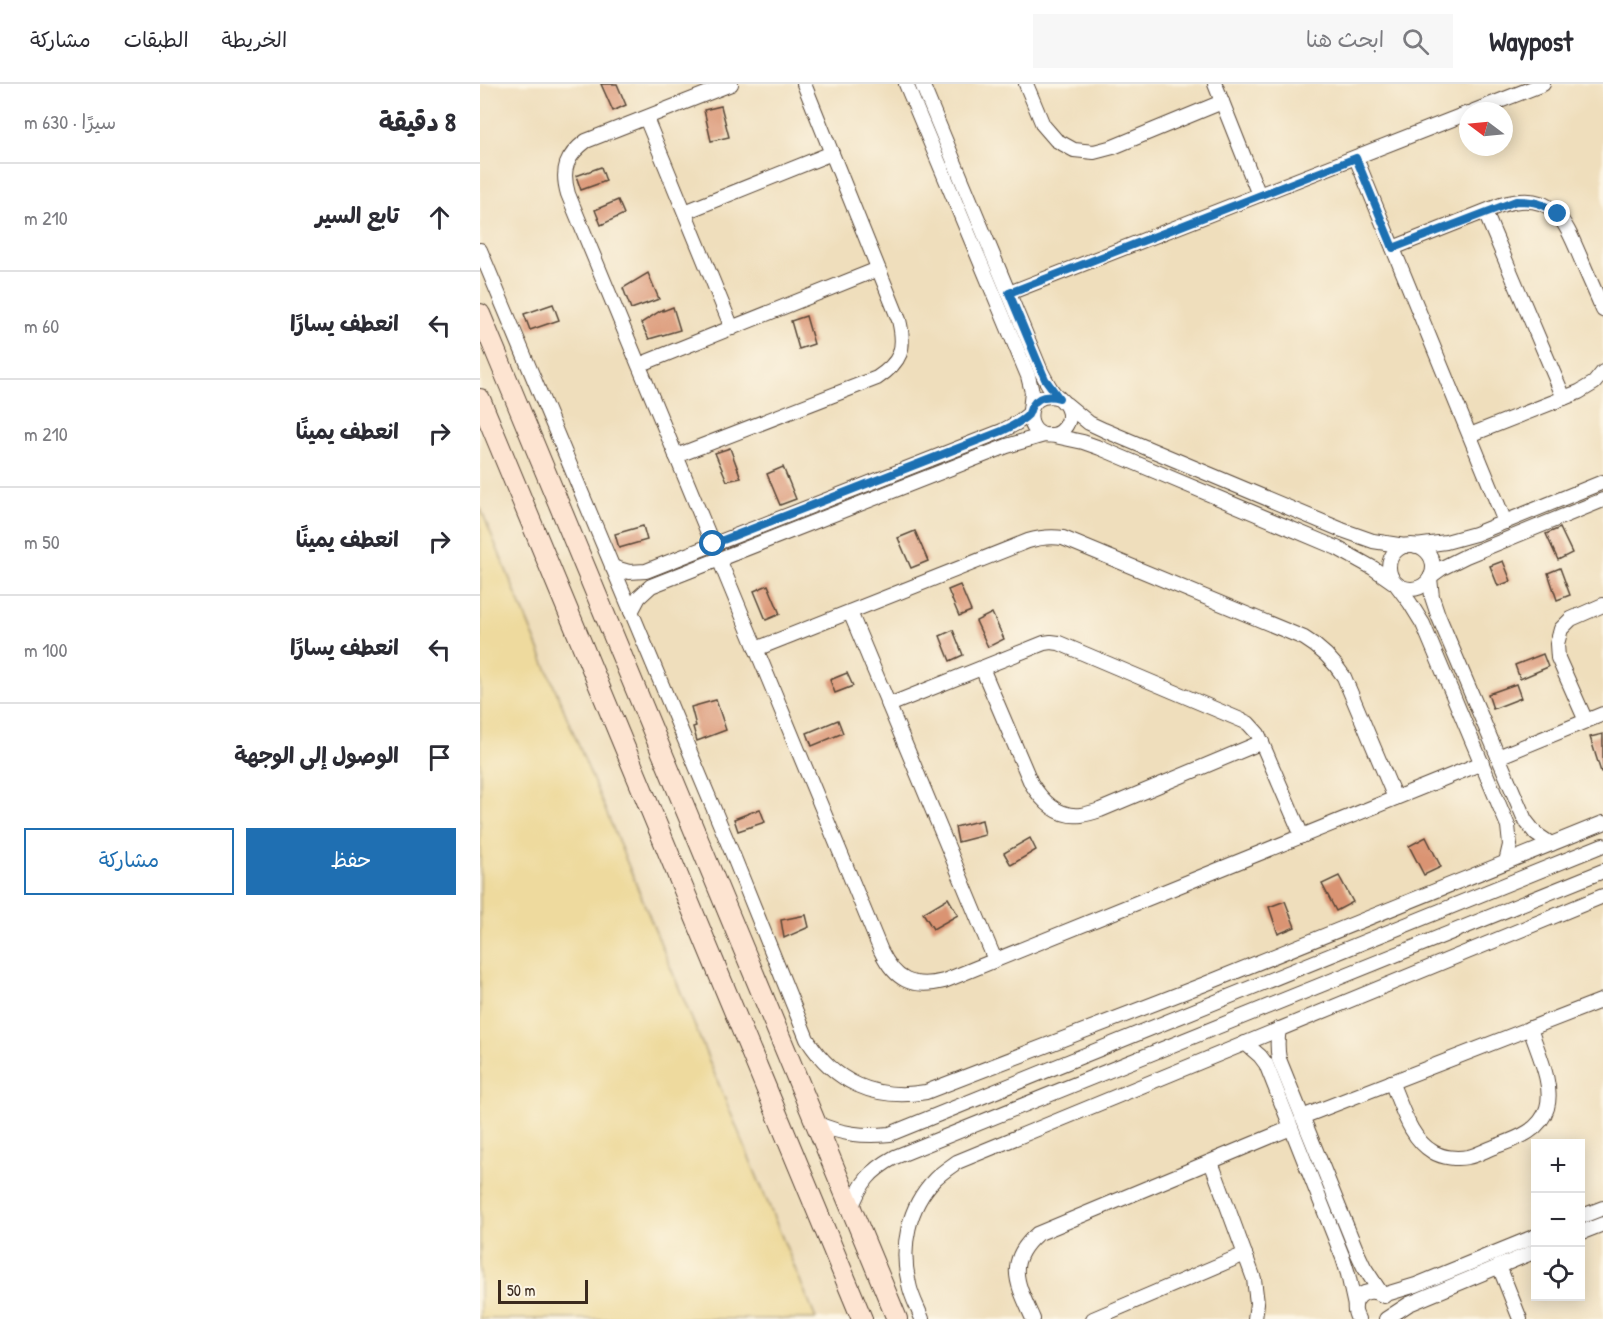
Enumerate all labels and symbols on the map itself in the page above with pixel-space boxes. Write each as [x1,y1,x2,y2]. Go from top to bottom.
north arrow [1459,102,1513,156]
route end [1544,200,1570,226]
route start [699,530,725,556]
scale bar [498,1277,588,1304]

